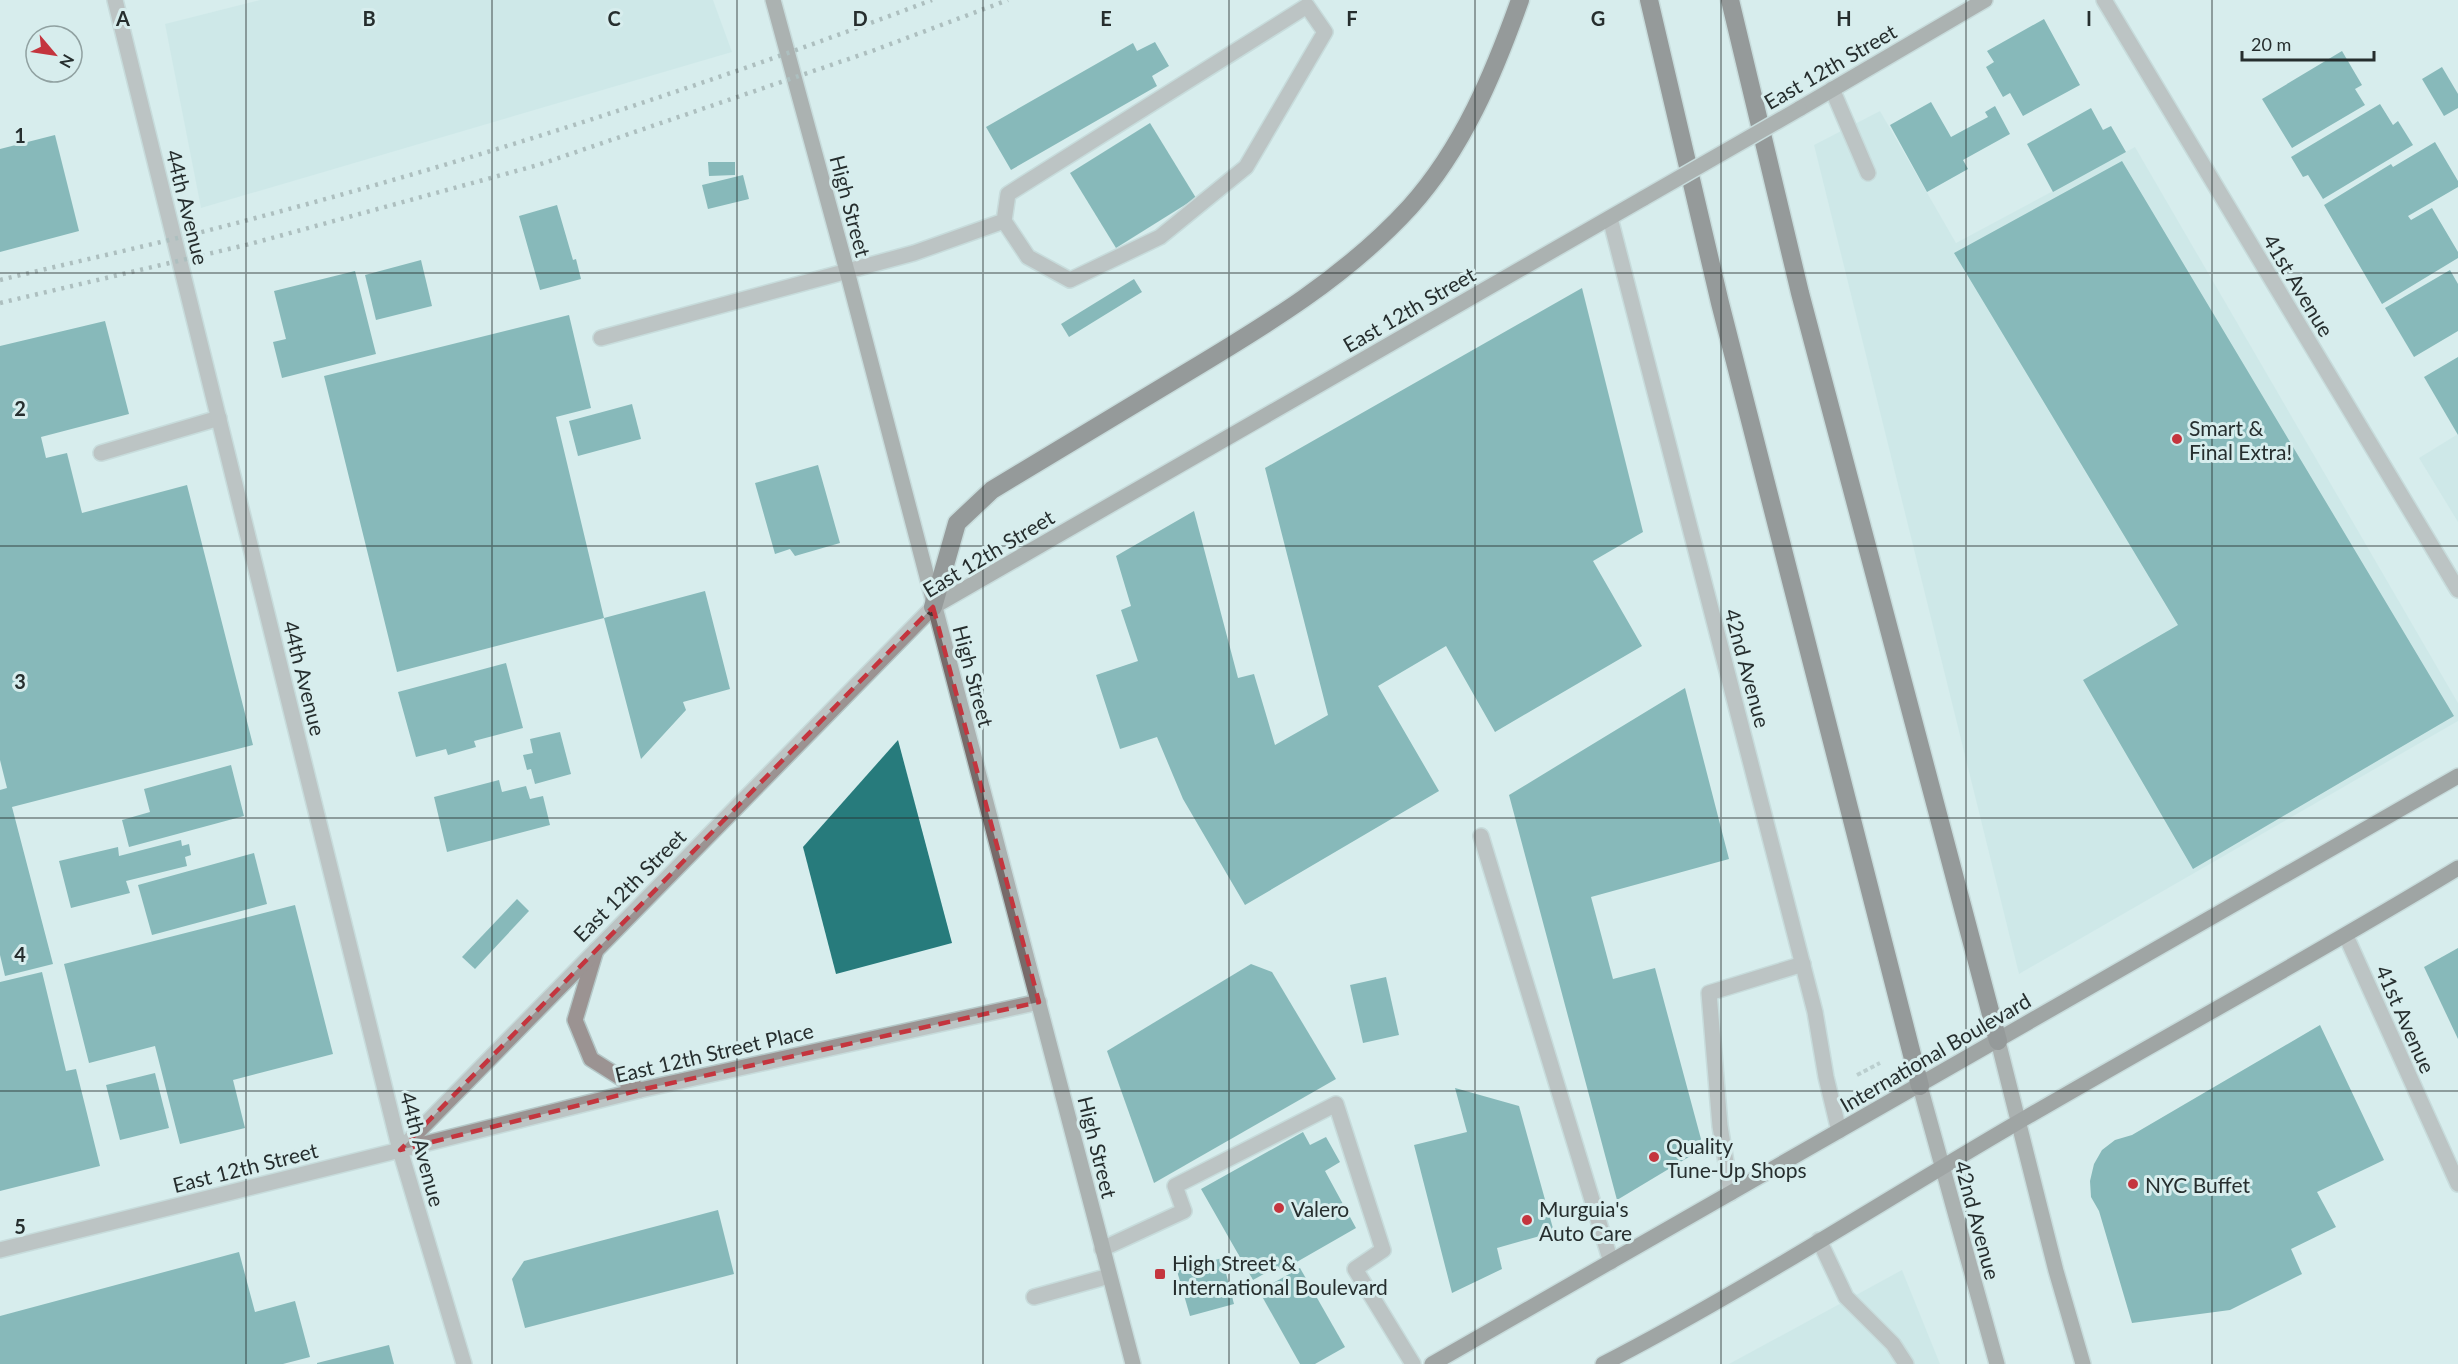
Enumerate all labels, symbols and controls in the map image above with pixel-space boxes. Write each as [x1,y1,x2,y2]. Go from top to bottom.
text: A [115,6,130,30]
text: B [362,6,376,30]
text: C [607,6,621,30]
text: D [852,6,868,30]
text: E [1100,6,1112,30]
text: F [1346,6,1358,30]
text: G [1591,6,1605,30]
text: H [1836,6,1852,30]
text: I [2086,6,2092,30]
street label: East 12th Street [1759,18,1901,114]
north arrow [24,24,84,84]
scale bar [2242,24,2374,62]
text: 20 m [2251,33,2291,55]
text: N [56,52,79,72]
text: 1 [14,123,26,147]
street label: 44th Avenue [162,147,214,267]
street label: High Street [825,152,877,260]
street label: 41st Avenue [2259,229,2339,341]
street label: East 12th Street [1338,261,1480,357]
text: 2 [14,396,26,420]
place label: Smart & Final Extra! [2189,415,2292,464]
marker: Smart & Final Extra! [2170,432,2184,446]
street label: East 12th Street [918,504,1059,602]
street label: 42nd Avenue [1720,606,1776,730]
street label: 44th Avenue [279,618,331,738]
street label: High Street [948,622,1000,730]
text: 3 [14,669,26,693]
street label: East 12th Street [568,823,691,946]
text: 4 [14,942,26,966]
street label: 41st Avenue [2371,961,2441,1077]
street label: International Boulevard [1835,987,2035,1117]
street label: East 12th Street Place [612,1017,816,1087]
street label: 44th Avenue [396,1089,450,1209]
street label: High Street [1073,1093,1123,1201]
place label: Quality Tune-Up Shops [1666,1133,1807,1182]
street label: East 12th Street [170,1137,321,1197]
marker: Quality Tune-Up Shops [1647,1150,1661,1164]
street label: 42nd Avenue [1950,1158,2006,1282]
place label: NYC Buffet [2145,1172,2250,1197]
marker: NYC Buffet [2126,1177,2140,1191]
place label: Valero [1291,1196,1349,1221]
place label: Murguia's Auto Care [1539,1196,1632,1245]
marker: Valero [1272,1201,1286,1215]
marker: Murguia's Auto Care [1520,1213,1534,1227]
text: 5 [14,1214,26,1238]
place label: High Street & International Boulevard [1172,1250,1388,1299]
marker: High Street & International Boulevard [1153,1267,1167,1281]

